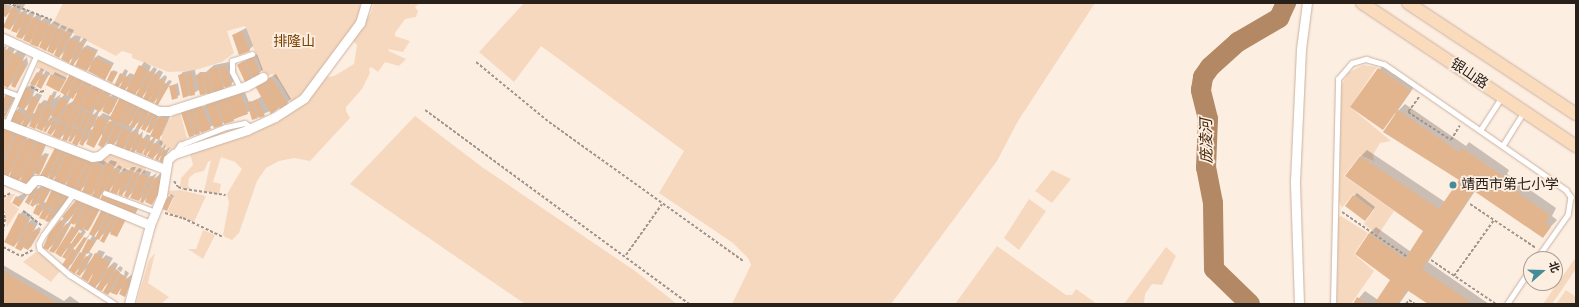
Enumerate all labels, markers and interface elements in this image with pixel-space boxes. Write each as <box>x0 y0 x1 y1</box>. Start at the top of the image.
park label: 排隆山 <box>273 34 315 50</box>
street label: 银山路 <box>1447 55 1491 93</box>
water label: 庞凌河 <box>1198 118 1216 164</box>
place label: 靖西市第七小学 <box>1461 177 1559 193</box>
marker: 靖西市第七小学 <box>1448 180 1458 190</box>
north arrow <box>1523 251 1563 291</box>
text: 北 <box>1546 260 1562 274</box>

